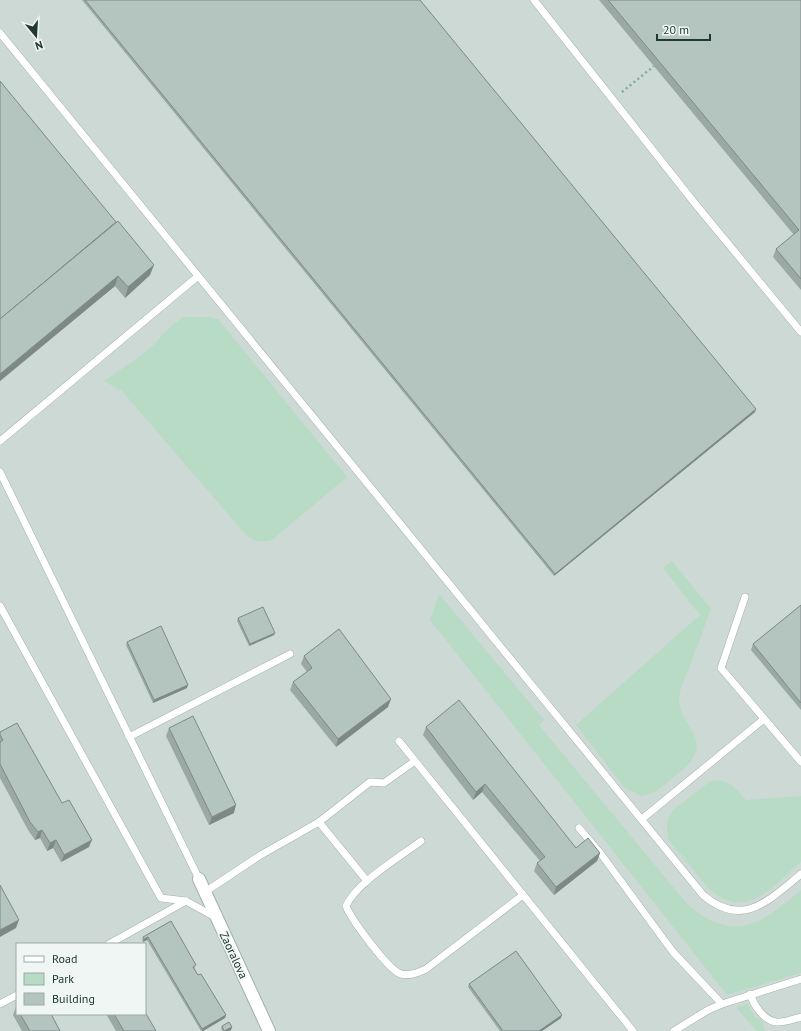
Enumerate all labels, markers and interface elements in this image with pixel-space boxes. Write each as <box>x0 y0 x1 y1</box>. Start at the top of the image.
north arrow <box>16 16 56 56</box>
scale bar <box>657 16 710 42</box>
text: 20 m <box>663 22 689 37</box>
text: N <box>33 38 45 53</box>
street label: Zaoralova <box>217 929 251 981</box>
legend <box>16 943 146 1015</box>
text: Road <box>52 951 77 966</box>
text: Park <box>52 971 74 986</box>
text: Building <box>52 991 95 1006</box>

